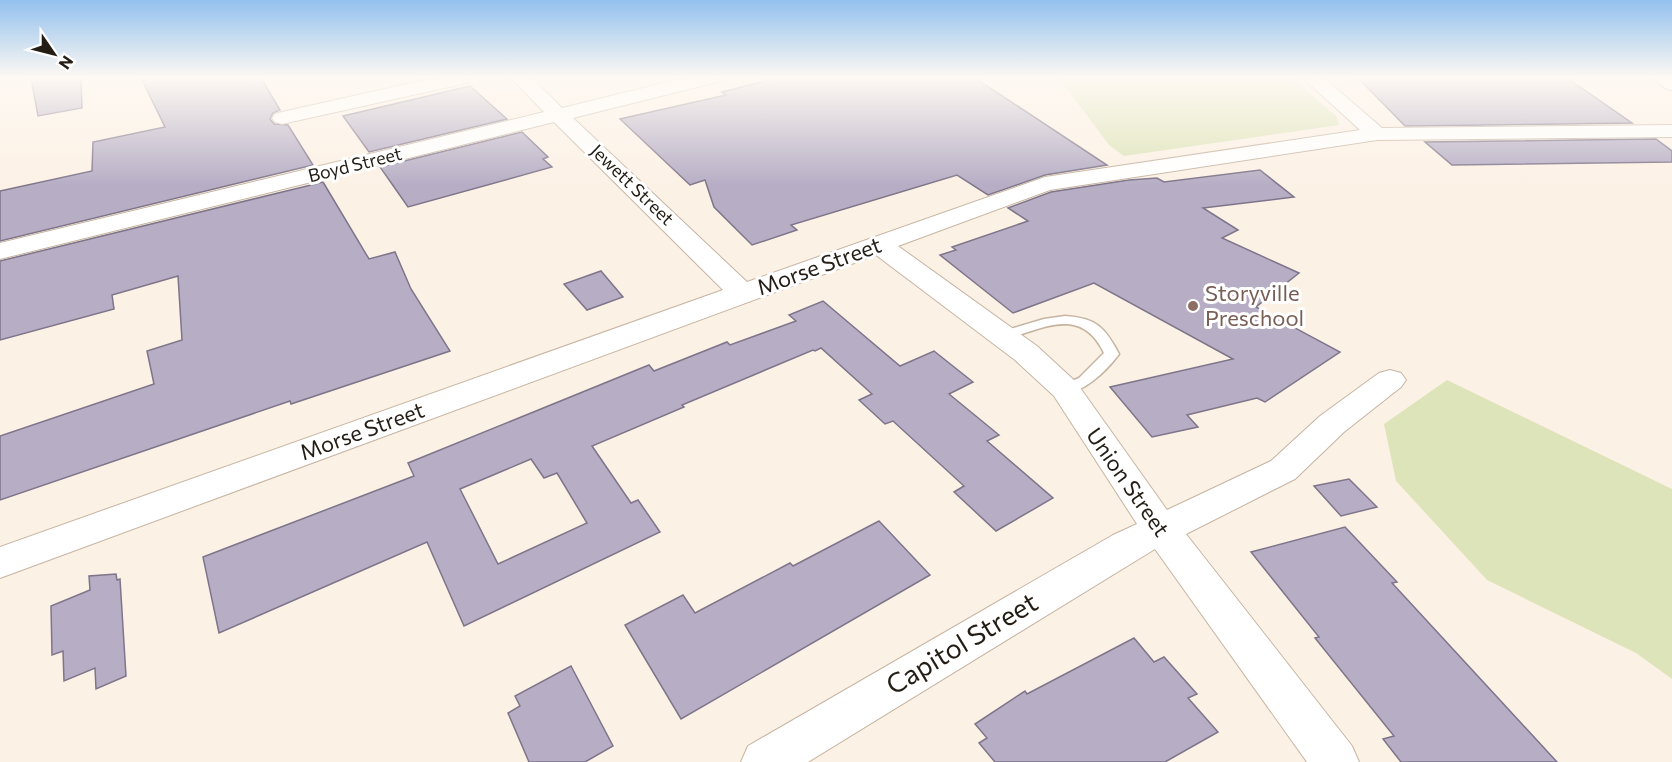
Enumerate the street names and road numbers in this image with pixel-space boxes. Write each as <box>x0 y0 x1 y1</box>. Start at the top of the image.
street label: Jewett Street <box>587 139 679 229</box>
street label: Boyd Street <box>306 142 404 186</box>
street label: Morse Street <box>753 231 885 301</box>
street label: Morse Street <box>296 396 428 466</box>
street label: Union Street <box>1081 422 1176 541</box>
street label: Capitol Street <box>879 585 1043 701</box>

